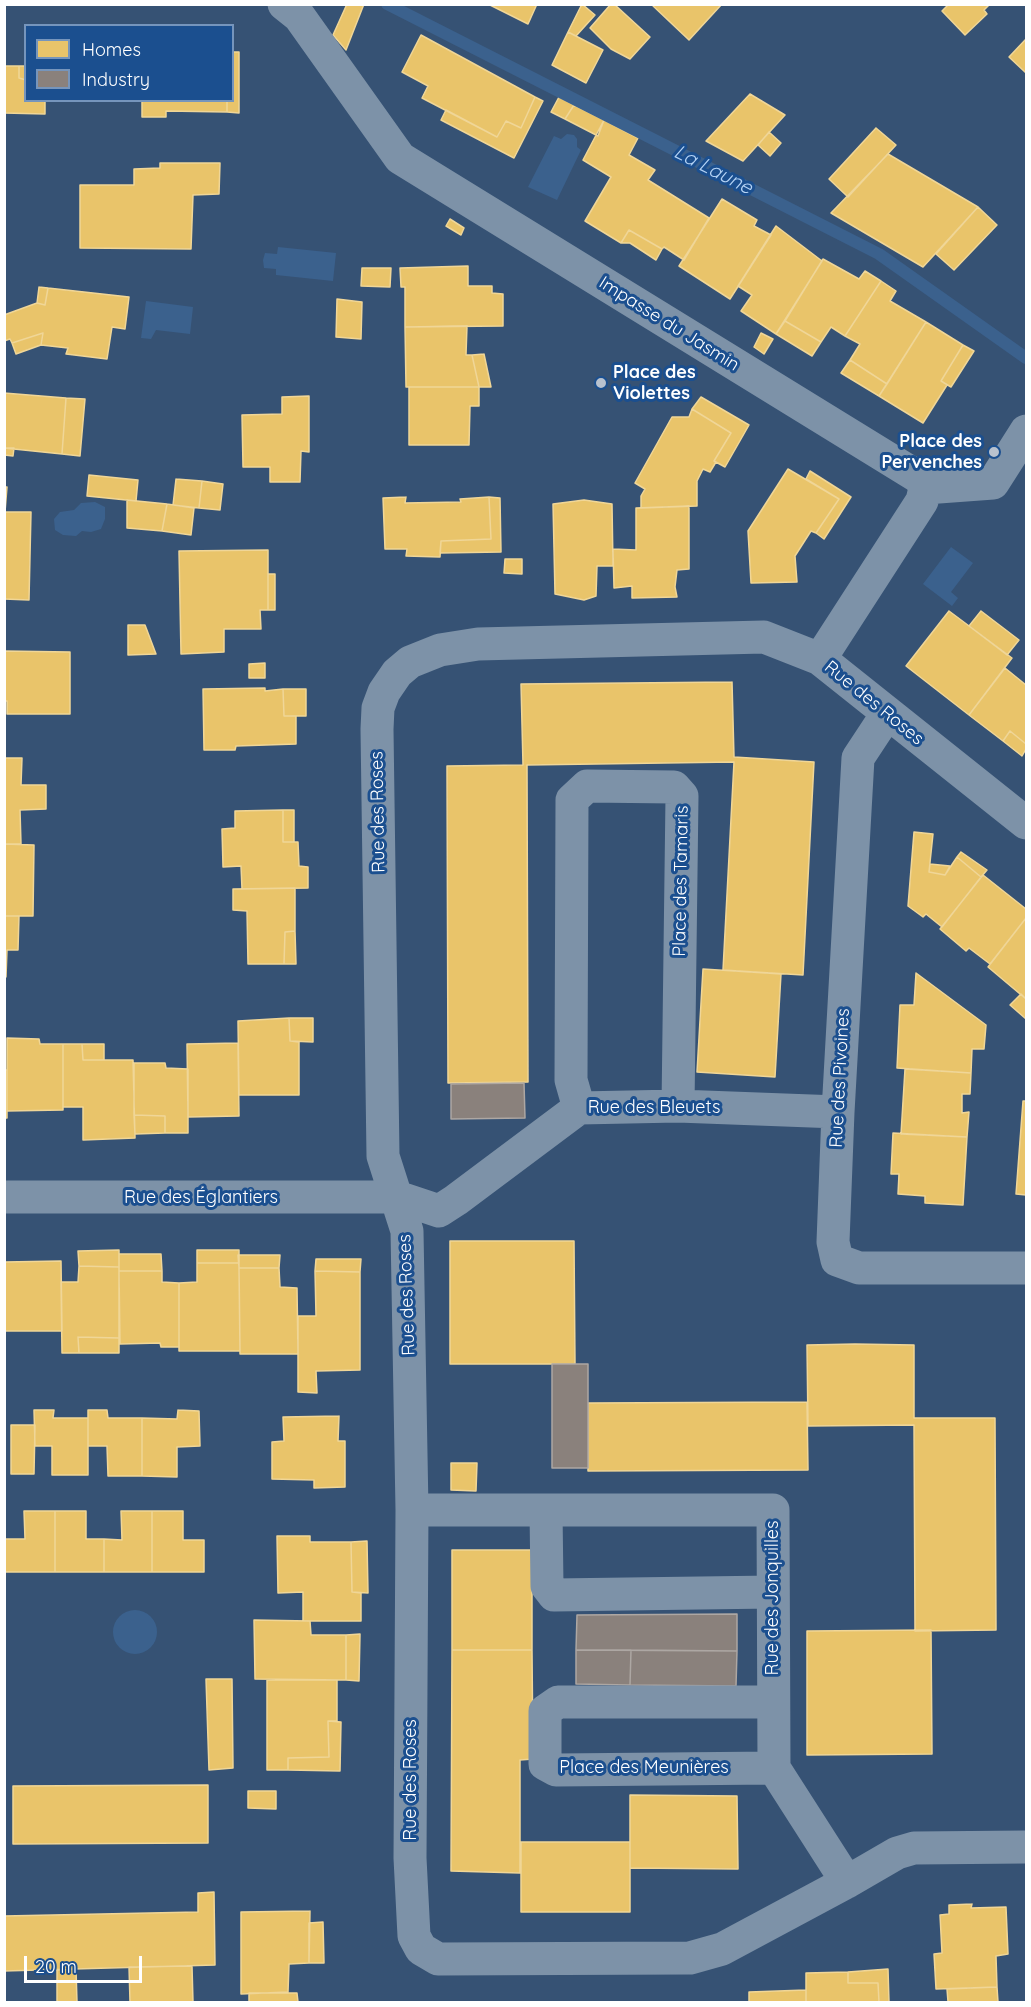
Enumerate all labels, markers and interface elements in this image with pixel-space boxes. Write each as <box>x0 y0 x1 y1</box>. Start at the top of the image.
legend <box>24 24 234 102</box>
text: Homes <box>82 38 141 61</box>
text: Industry <box>82 68 150 91</box>
water label: La Laune <box>670 140 756 200</box>
street label: Impasse du Jasmin <box>595 272 743 376</box>
place label: Place des Violettes <box>613 362 696 404</box>
marker: Place des Violettes <box>594 376 608 390</box>
place label: Place des Pervenches <box>881 431 982 474</box>
marker: Place des Pervenches <box>987 445 1001 459</box>
street label: Rue des Roses <box>820 656 928 750</box>
street label: Rue des Roses <box>366 751 390 873</box>
street label: Place des Tamaris <box>669 805 693 957</box>
street label: Rue des Pivoines <box>826 1008 854 1148</box>
street label: Rue des Bleuets <box>588 1097 720 1119</box>
street label: Rue des Églantiers <box>124 1187 278 1209</box>
street label: Rue des Roses <box>394 1234 420 1356</box>
street label: Rue des Jonquilles <box>762 1521 784 1675</box>
street label: Rue des Roses <box>400 1719 422 1841</box>
street label: Place des Meunières <box>559 1757 729 1779</box>
scale bar <box>27 1944 146 1982</box>
text: 20 m <box>35 1955 77 1978</box>

